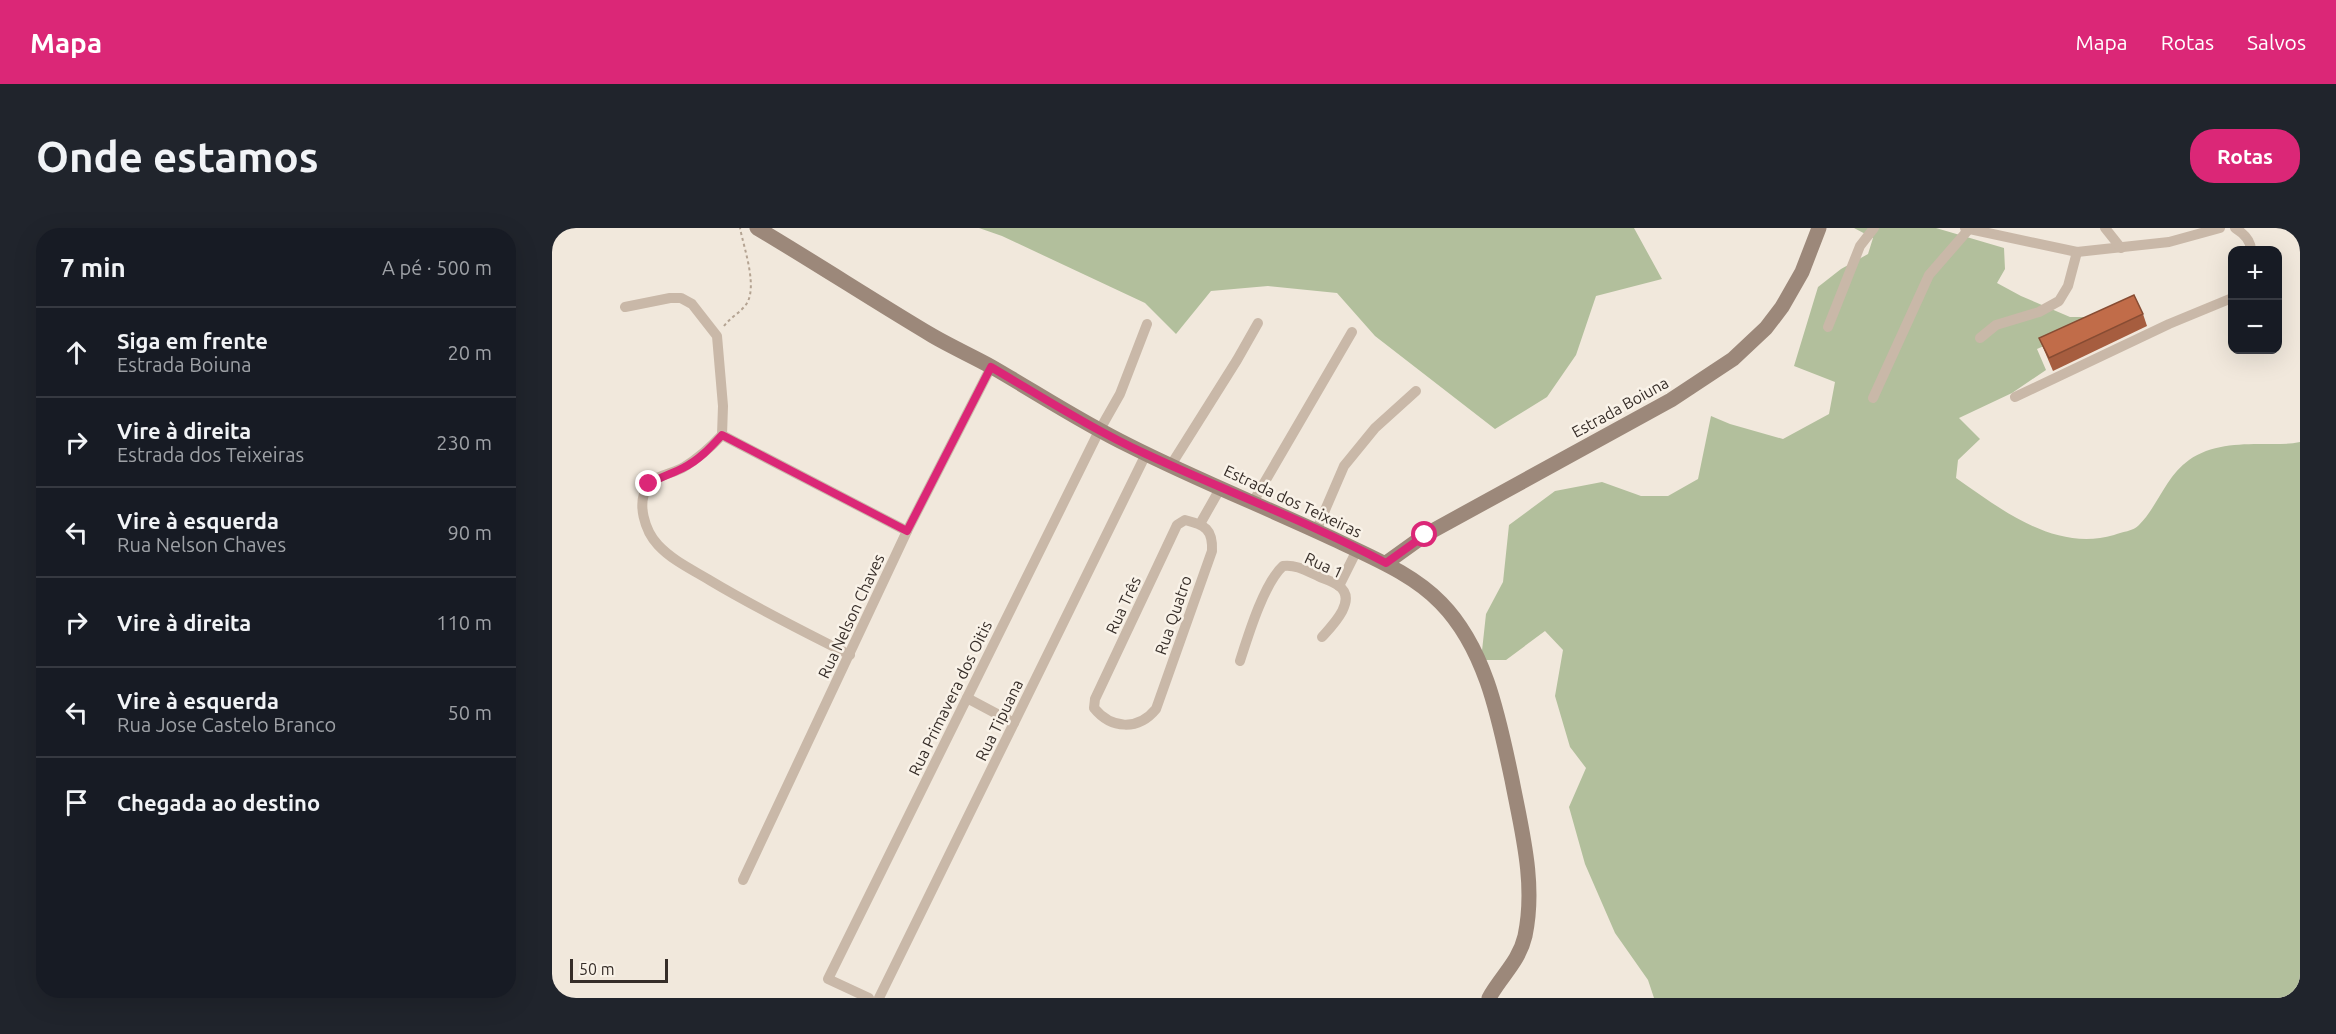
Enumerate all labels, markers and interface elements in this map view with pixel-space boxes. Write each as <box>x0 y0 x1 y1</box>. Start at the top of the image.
text: Mapa <box>30 27 102 58</box>
text: Mapa <box>2076 30 2128 54</box>
text: Rotas <box>2161 30 2214 54</box>
text: Salvos <box>2247 30 2306 54</box>
button: Rotas <box>2190 129 2300 183</box>
text: Onde estamos <box>36 133 319 180</box>
map controls <box>2228 246 2282 354</box>
button: + <box>2228 246 2282 300</box>
text: 7 min <box>60 253 126 282</box>
text: A pé · 500 m <box>382 256 492 279</box>
button: − <box>2228 300 2282 354</box>
text: Siga em frente <box>117 328 268 353</box>
icon: ahead <box>60 336 93 369</box>
text: 20 m <box>448 341 492 364</box>
text: Estrada Boiuna <box>117 353 252 376</box>
street label: Estrada Boiuna <box>1569 373 1671 441</box>
text: Vire à direita <box>117 418 251 443</box>
icon: right <box>60 426 93 459</box>
text: 230 m <box>436 431 492 454</box>
text: Estrada dos Teixeiras <box>117 443 304 466</box>
street label: Estrada dos Teixeiras <box>1221 461 1365 541</box>
route end <box>635 470 661 496</box>
text: Vire à esquerda <box>117 508 279 533</box>
icon: left <box>60 516 93 549</box>
text: 90 m <box>448 521 492 544</box>
route start <box>1411 521 1437 547</box>
text: Rua Nelson Chaves <box>117 533 286 556</box>
street label: Rua 1 <box>1302 548 1346 582</box>
street label: Rua Nelson Chaves <box>814 551 888 681</box>
street label: Rua Três <box>1102 573 1144 637</box>
street label: Rua Quatro <box>1151 573 1195 657</box>
icon: right <box>60 606 93 639</box>
text: Vire à direita <box>117 610 251 635</box>
text: 110 m <box>436 611 492 634</box>
street label: Rua Primavera dos Oitis <box>905 618 995 778</box>
street label: Rua Tipuana <box>972 676 1026 764</box>
text: Vire à esquerda <box>117 688 279 713</box>
icon: left <box>60 696 93 729</box>
text: 50 m <box>448 701 492 724</box>
text: Rua Jose Castelo Branco <box>117 713 336 736</box>
icon: arrive <box>60 786 93 819</box>
text: Chegada ao destino <box>117 790 320 815</box>
scale bar <box>570 956 668 984</box>
text: 50 m <box>579 960 615 978</box>

